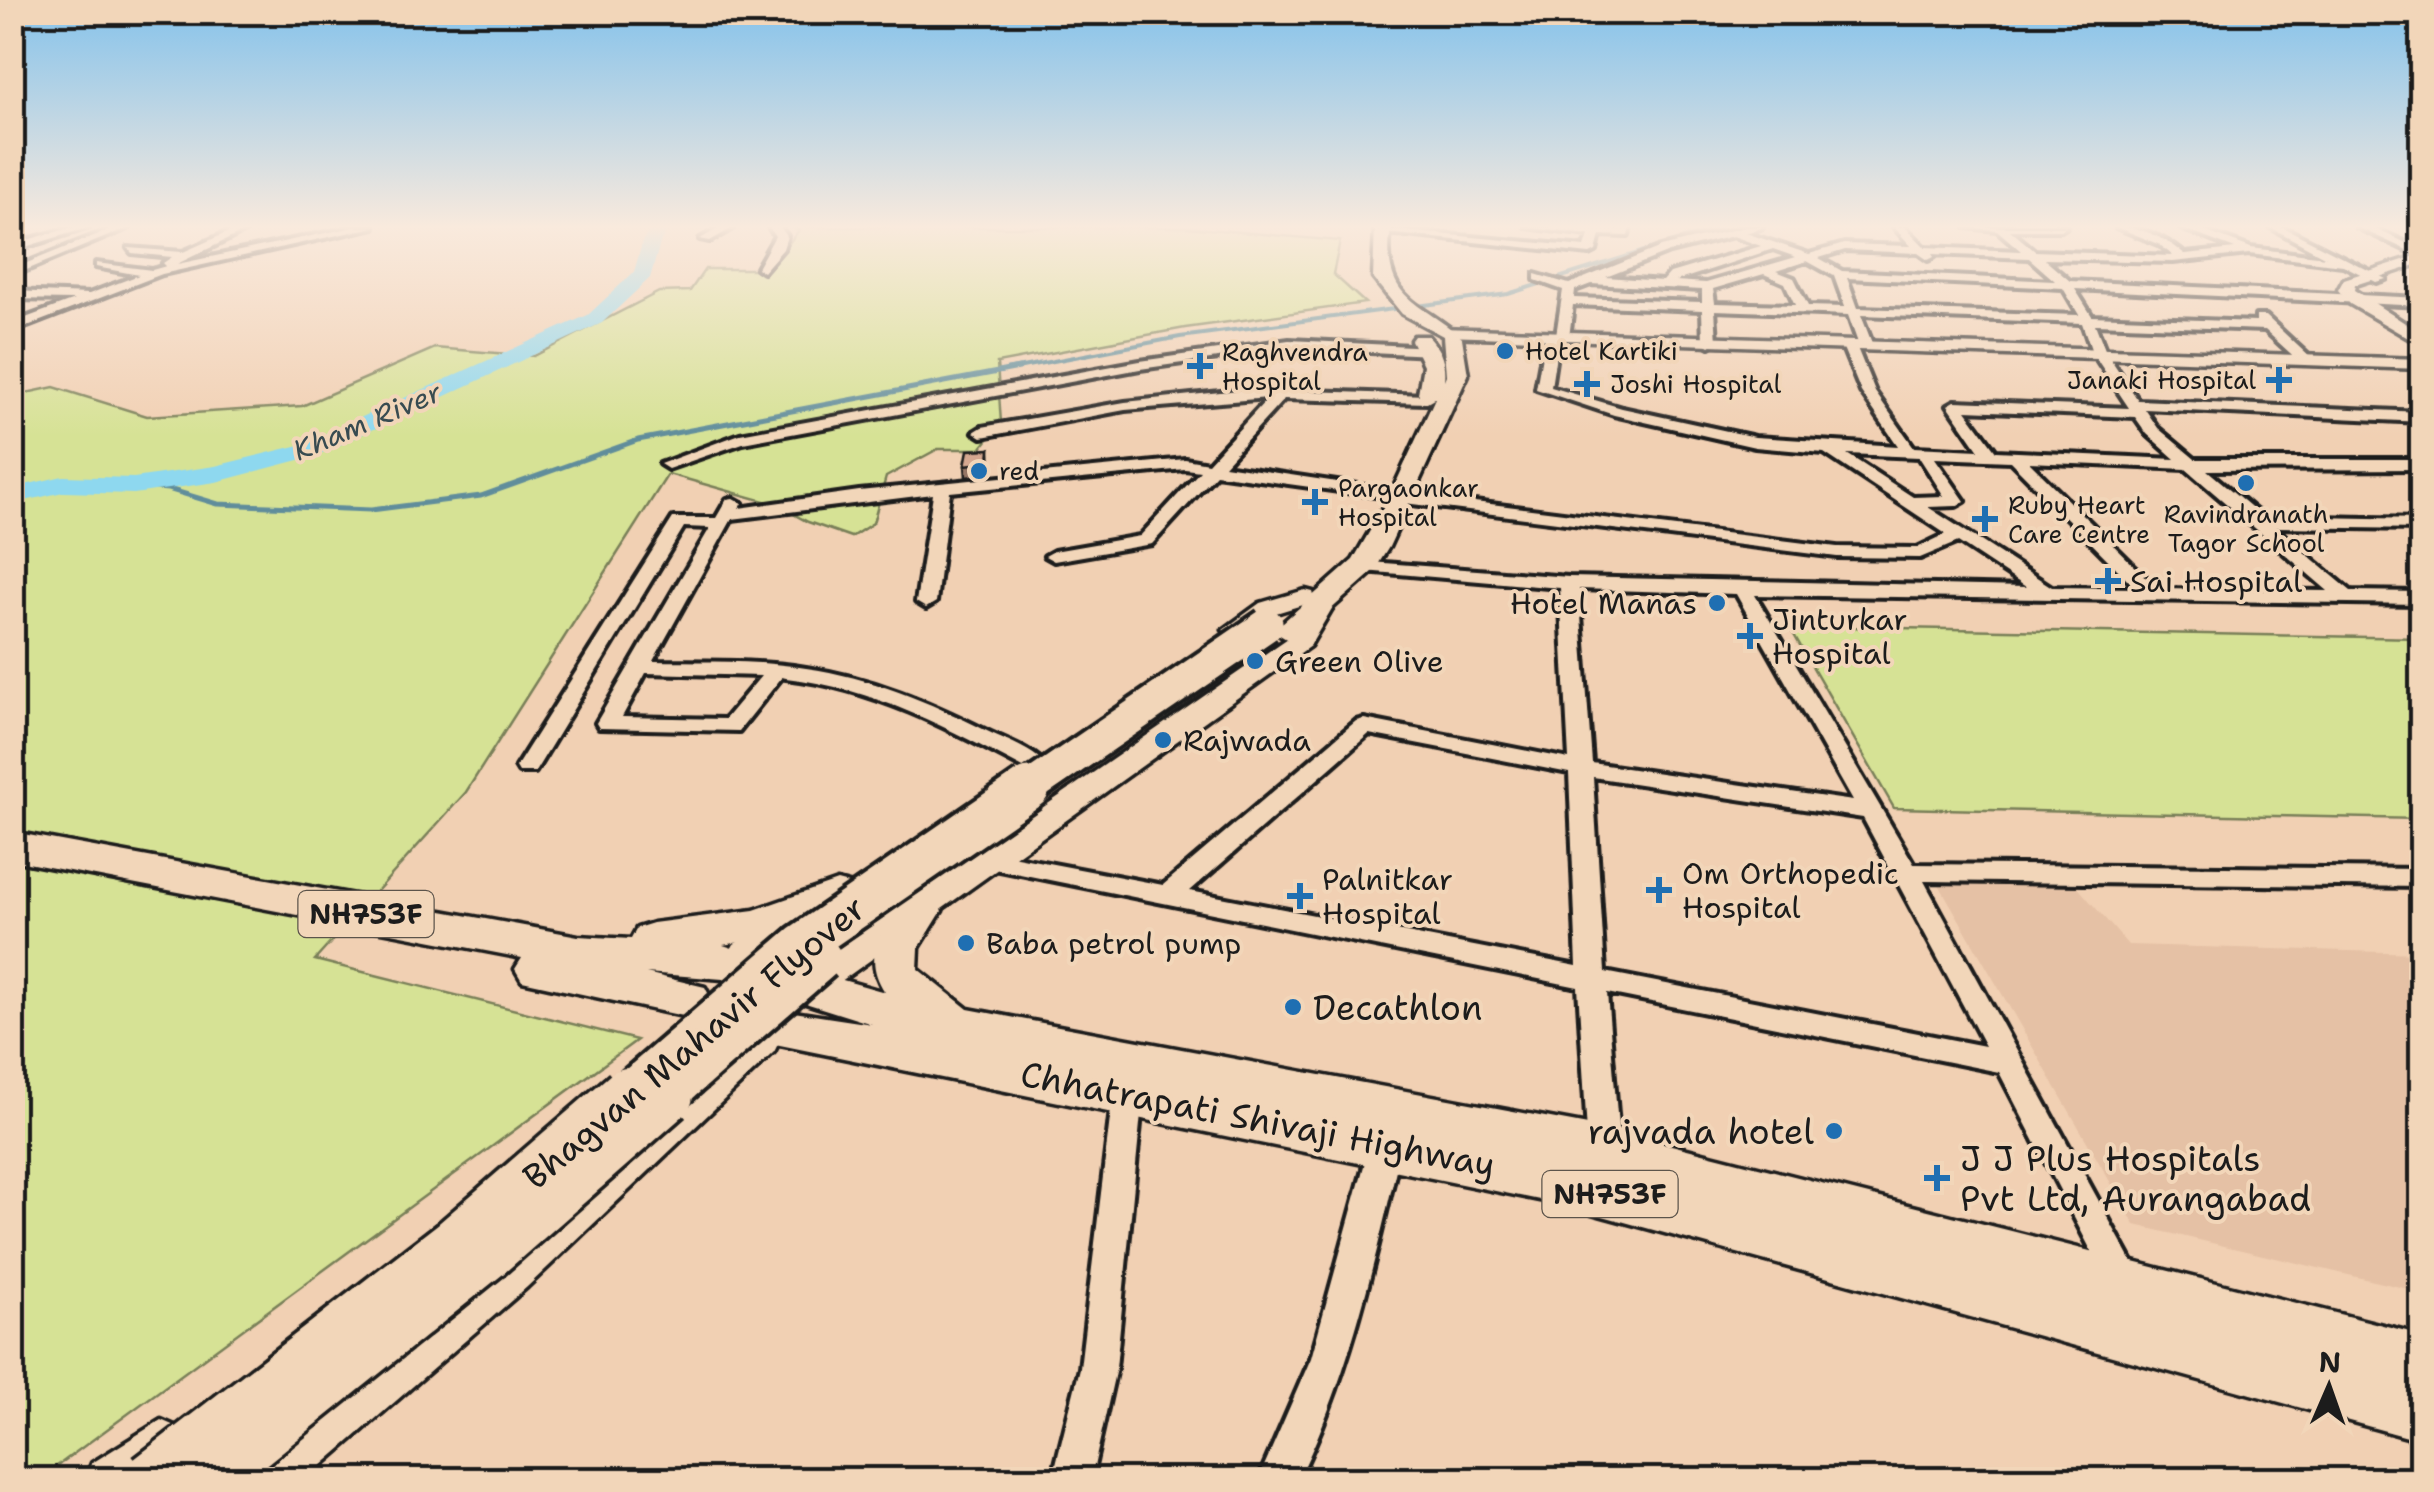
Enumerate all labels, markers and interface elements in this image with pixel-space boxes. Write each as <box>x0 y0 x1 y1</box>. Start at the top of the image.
place label: Hotel Kartiki <box>1525 334 1678 368</box>
place label: Raghvendra Hospital <box>1222 335 1368 398</box>
marker: Hotel Kartiki <box>1494 340 1516 362</box>
marker: Raghvendra Hospital <box>1187 353 1213 379</box>
place label: Janaki Hospital <box>2067 363 2256 397</box>
place label: Joshi Hospital <box>1610 367 1782 401</box>
marker: Janaki Hospital <box>2266 367 2292 393</box>
marker: Joshi Hospital <box>1574 371 1600 397</box>
water label: Kham River <box>287 372 448 469</box>
place label: red <box>999 454 1039 488</box>
marker: red <box>968 460 990 482</box>
place label: Pargaonkar Hospital <box>1338 471 1479 534</box>
marker: Ravindranath Tagor School <box>2235 472 2257 494</box>
place label: Ruby Heart Care Centre <box>2008 488 2150 551</box>
marker: Pargaonkar Hospital <box>1302 489 1328 515</box>
place label: Ravindranath Tagor School <box>2164 497 2328 560</box>
marker: Ruby Heart Care Centre <box>1972 506 1998 532</box>
place label: Sai Hospital <box>2130 561 2302 602</box>
marker: Sai Hospital <box>2095 568 2121 594</box>
place label: Hotel Manas <box>1510 583 1697 624</box>
marker: Hotel Manas <box>1706 592 1728 614</box>
place label: Jinturkar Hospital <box>1772 599 1907 674</box>
marker: Jinturkar Hospital <box>1737 623 1763 649</box>
place label: Green Olive <box>1275 641 1444 682</box>
marker: Green Olive <box>1244 650 1266 672</box>
place label: Rajwada <box>1183 720 1311 761</box>
marker: Rajwada <box>1152 729 1174 751</box>
place label: Om Orthopedic Hospital <box>1682 853 1899 928</box>
place label: Palnitkar Hospital <box>1322 859 1453 934</box>
marker: Om Orthopedic Hospital <box>1646 877 1672 903</box>
marker: Palnitkar Hospital <box>1287 883 1313 909</box>
street label: Bhagvan Mahavir Flyover <box>513 885 875 1199</box>
road number: NH753F <box>298 891 434 937</box>
place label: Baba petrol pump <box>986 923 1241 964</box>
marker: Baba petrol pump <box>955 932 977 954</box>
place label: Decathlon <box>1313 984 1482 1031</box>
marker: Decathlon <box>1282 996 1304 1018</box>
street label: Chhatrapati Shivaji Highway <box>1017 1050 1499 1188</box>
place label: rajvada hotel <box>1587 1108 1814 1155</box>
marker: rajvada hotel <box>1823 1120 1845 1142</box>
place label: J J Plus Hospitals Pvt Ltd, Aurangabad <box>1960 1135 2311 1222</box>
marker: J J Plus Hospitals Pvt Ltd, Aurangabad <box>1924 1165 1950 1191</box>
road number: NH753F <box>1542 1171 1678 1217</box>
north arrow <box>2279 1337 2379 1437</box>
text: N <box>2318 1343 2342 1381</box>

